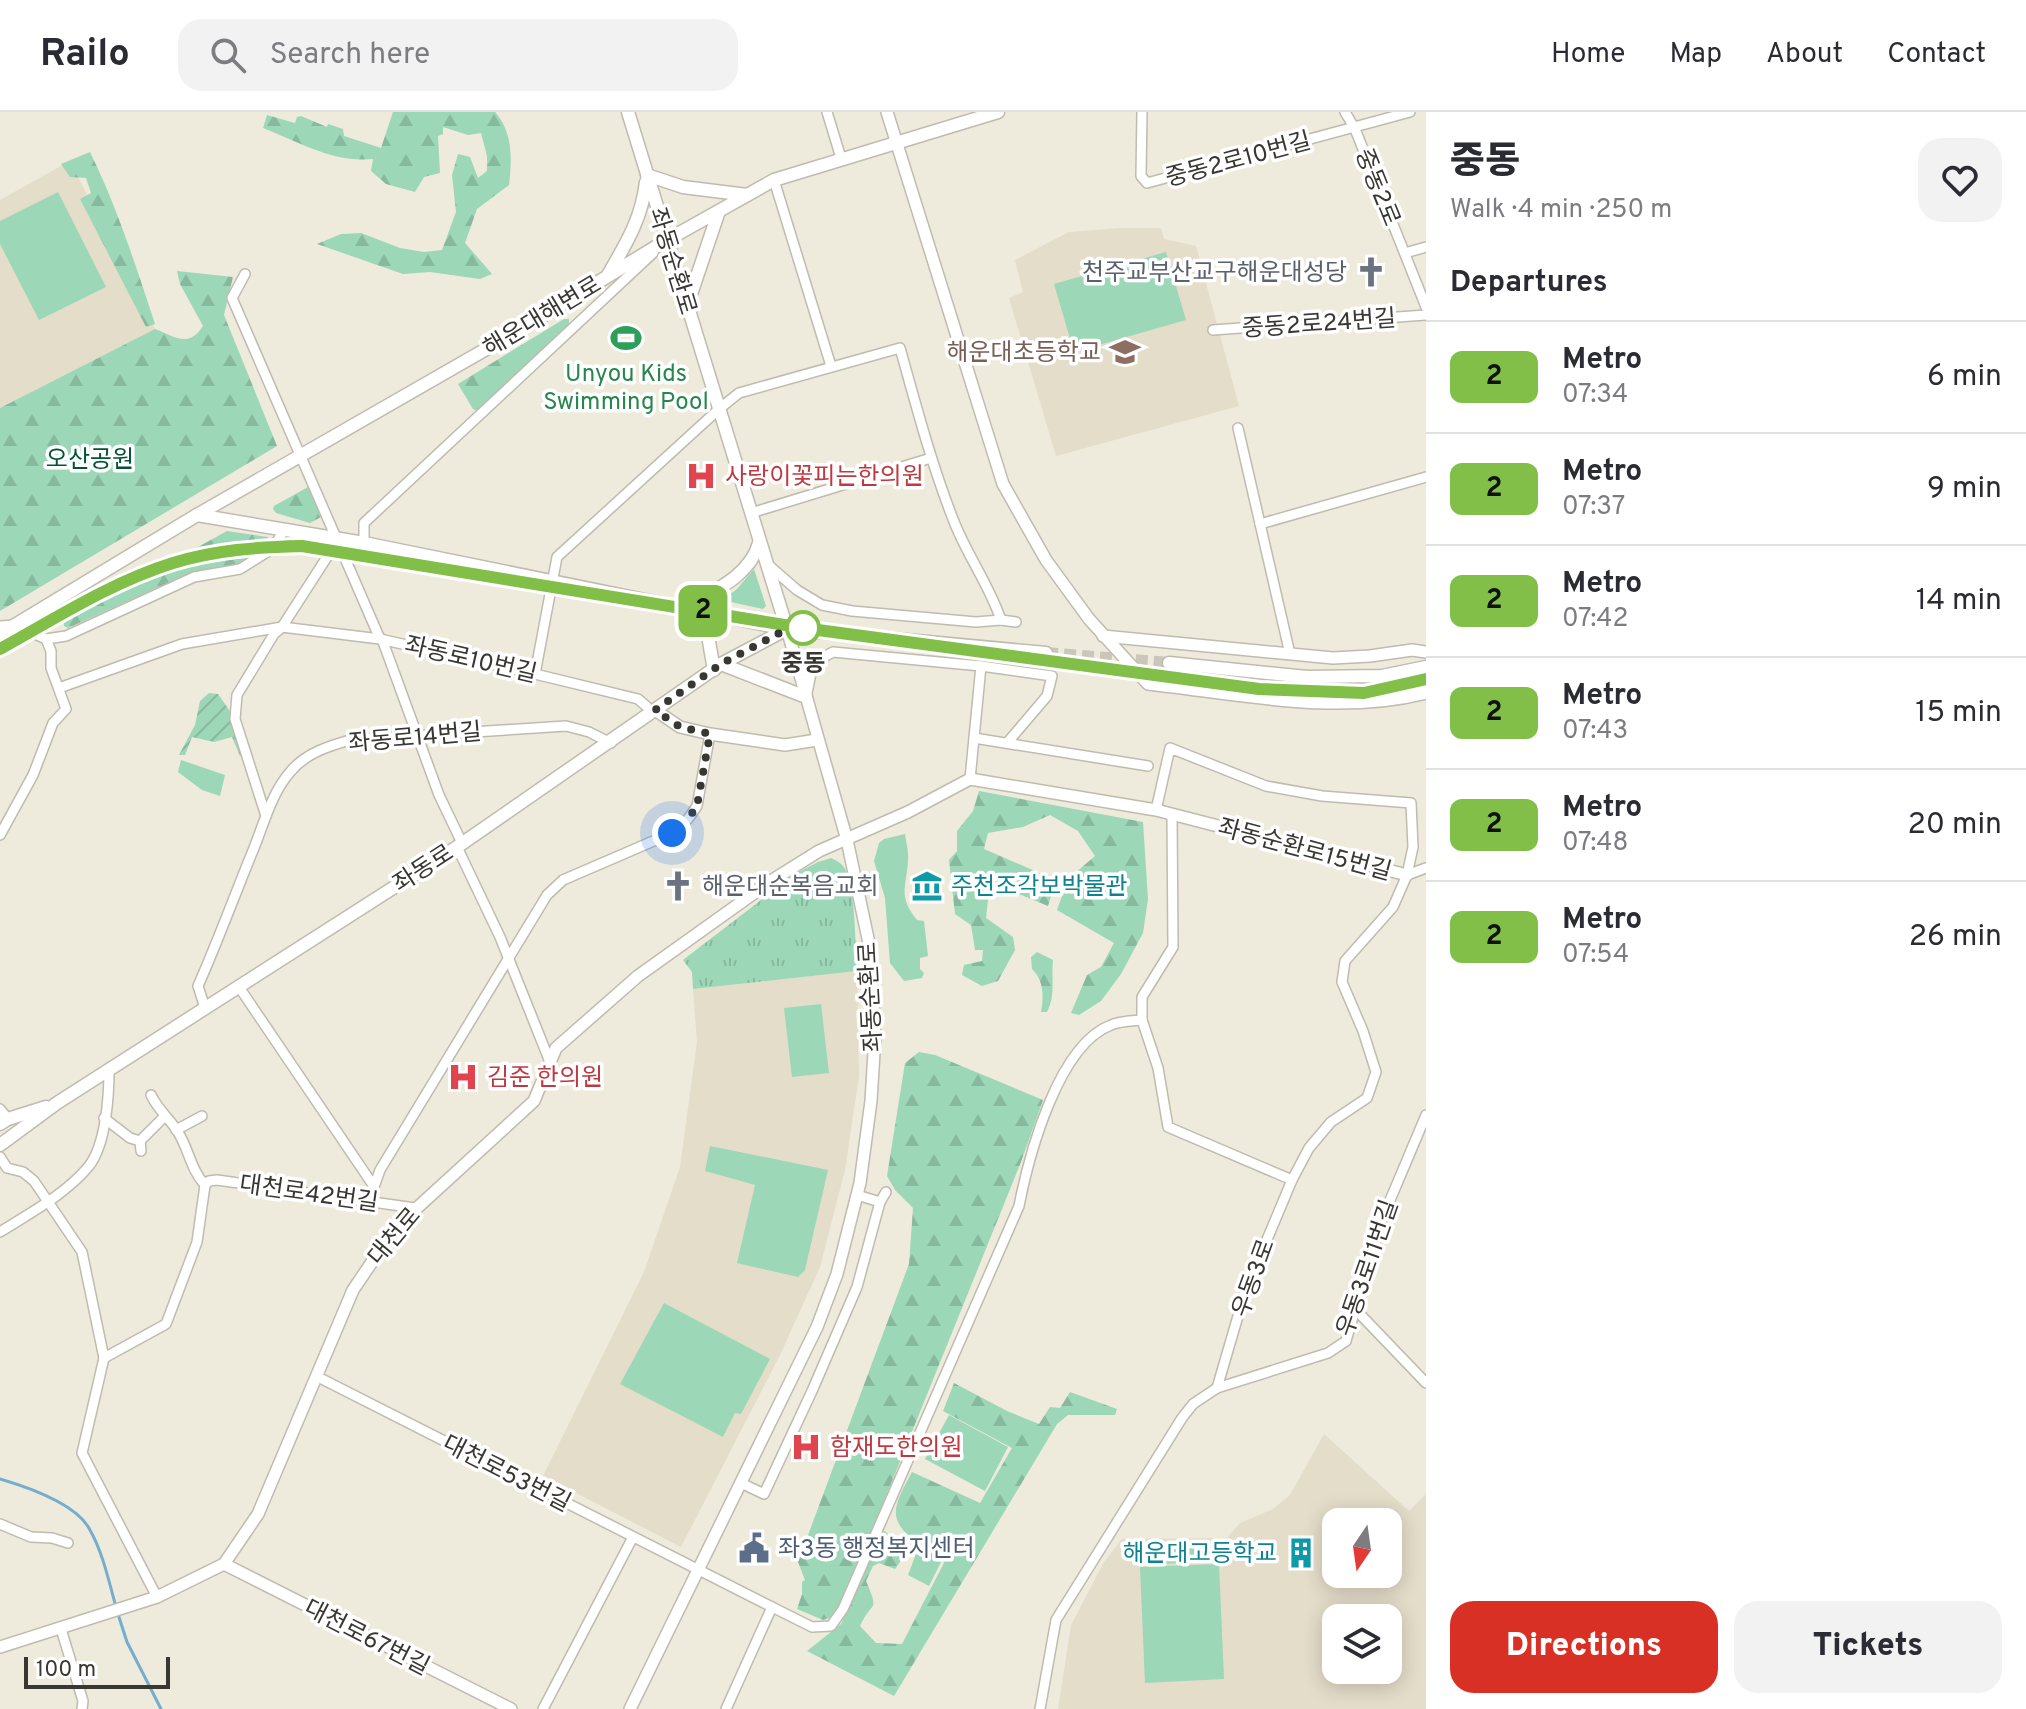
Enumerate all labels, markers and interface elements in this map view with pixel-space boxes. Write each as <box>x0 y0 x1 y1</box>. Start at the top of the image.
search box <box>178 19 738 91</box>
text: Railo <box>40 31 130 80</box>
icon: search <box>206 33 250 77</box>
text: Search here <box>270 37 430 74</box>
text: Home <box>1551 37 1625 73</box>
text: Map <box>1669 37 1722 73</box>
text: About <box>1766 37 1843 73</box>
text: Contact <box>1887 37 1986 73</box>
street label: 중동2로10번길 <box>1162 127 1315 195</box>
button: heart <box>1918 138 2002 222</box>
text: 중동 <box>1450 139 1520 188</box>
street label: 중동2로 <box>1347 145 1405 231</box>
text: Walk · 4 min · 250 m <box>1450 194 1672 227</box>
street label: 좌동순환로 <box>641 204 702 319</box>
church icon: 천주교부산교구해운대성당 <box>1354 255 1388 289</box>
place label: 천주교부산교구해운대성당 <box>1082 259 1347 289</box>
text: Departures <box>1450 265 1608 302</box>
street label: 해운대해변로 <box>479 271 608 365</box>
street label: 중동2로24번길 <box>1241 305 1397 345</box>
sports icon: Unyou Kids Swimming Pool <box>609 321 643 355</box>
school or university icon: 해운대초등학교 <box>1108 335 1142 369</box>
place label: 해운대초등학교 <box>946 339 1101 369</box>
text: Metro <box>1562 342 1642 379</box>
text: 2 <box>1485 359 1503 395</box>
text: 6 min <box>1927 359 2002 396</box>
place label: Unyou Kids Swimming Pool <box>543 360 709 418</box>
text: 07:34 <box>1562 379 1628 412</box>
park label: 오산공원 <box>46 446 134 476</box>
text: Metro <box>1562 454 1642 491</box>
hospital icon: 사랑이꽃피는한의원 <box>684 459 718 493</box>
place label: 사랑이꽃피는한의원 <box>725 463 924 493</box>
text: 2 <box>1485 471 1503 507</box>
text: 9 min <box>1927 471 2002 508</box>
text: 07:37 <box>1562 491 1625 524</box>
text: Metro <box>1562 566 1642 603</box>
text: 2 <box>1485 583 1503 619</box>
text: 14 min <box>1916 583 2002 620</box>
line badge: 2 <box>677 585 729 637</box>
text: 2 <box>694 593 712 629</box>
text: 07:42 <box>1562 603 1628 636</box>
marker: 중동 <box>786 611 820 645</box>
street label: 좌동로10번길 <box>402 631 540 691</box>
place label: 중동 <box>781 650 825 680</box>
text: Metro <box>1562 678 1642 715</box>
text: 2 <box>1485 695 1503 731</box>
text: 15 min <box>1915 695 2002 732</box>
text: 07:43 <box>1562 715 1628 748</box>
street label: 좌동로14번길 <box>347 718 483 760</box>
text: Metro <box>1562 790 1642 827</box>
text: 2 <box>1485 807 1503 843</box>
text: 20 min <box>1907 807 2002 844</box>
your location <box>652 813 692 853</box>
street label: 좌동순환로15번길 <box>1214 813 1395 889</box>
text: 07:48 <box>1562 827 1628 860</box>
street label: 좌동로 <box>388 839 460 900</box>
church icon: 해운대순복음교회 <box>661 869 695 903</box>
museum icon: 주천조각보박물관 <box>910 869 944 903</box>
place label: 해운대순복음교회 <box>702 873 879 903</box>
place label: 주천조각보박물관 <box>951 873 1128 903</box>
text: Metro <box>1562 902 1642 939</box>
text: 2 <box>1485 919 1503 955</box>
text: 26 min <box>1909 919 2002 956</box>
text: 07:54 <box>1562 939 1629 972</box>
street label: 좌동순환로 <box>854 941 890 1053</box>
hospital icon: 김준 한의원 <box>446 1060 480 1094</box>
place label: 김준 한의원 <box>487 1064 603 1094</box>
street label: 대천로42번길 <box>237 1170 380 1220</box>
street label: 우동3로11번길 <box>1331 1196 1406 1341</box>
street label: 대천로 <box>363 1202 428 1272</box>
street label: 우동3로 <box>1227 1236 1283 1322</box>
street label: 대천로53번길 <box>437 1430 575 1520</box>
hospital icon: 함재도한의원 <box>789 1430 823 1464</box>
place label: 함재도한의원 <box>830 1434 962 1464</box>
north arrow <box>1322 1508 1402 1588</box>
map controls <box>1322 1508 1402 1684</box>
public building icon: 좌3동 행정복지센터 <box>737 1531 771 1565</box>
place label: 좌3동 행정복지센터 <box>778 1535 975 1565</box>
building icon: 해운대고등학교 <box>1284 1536 1318 1570</box>
place label: 해운대고등학교 <box>1122 1540 1277 1570</box>
street label: 대천로67번길 <box>298 1594 434 1683</box>
button: Directions <box>1450 1601 1718 1693</box>
button: Tickets <box>1734 1601 2002 1693</box>
button: layers <box>1322 1604 1402 1684</box>
scale bar <box>24 1653 170 1689</box>
text: 100 m <box>36 1657 96 1684</box>

